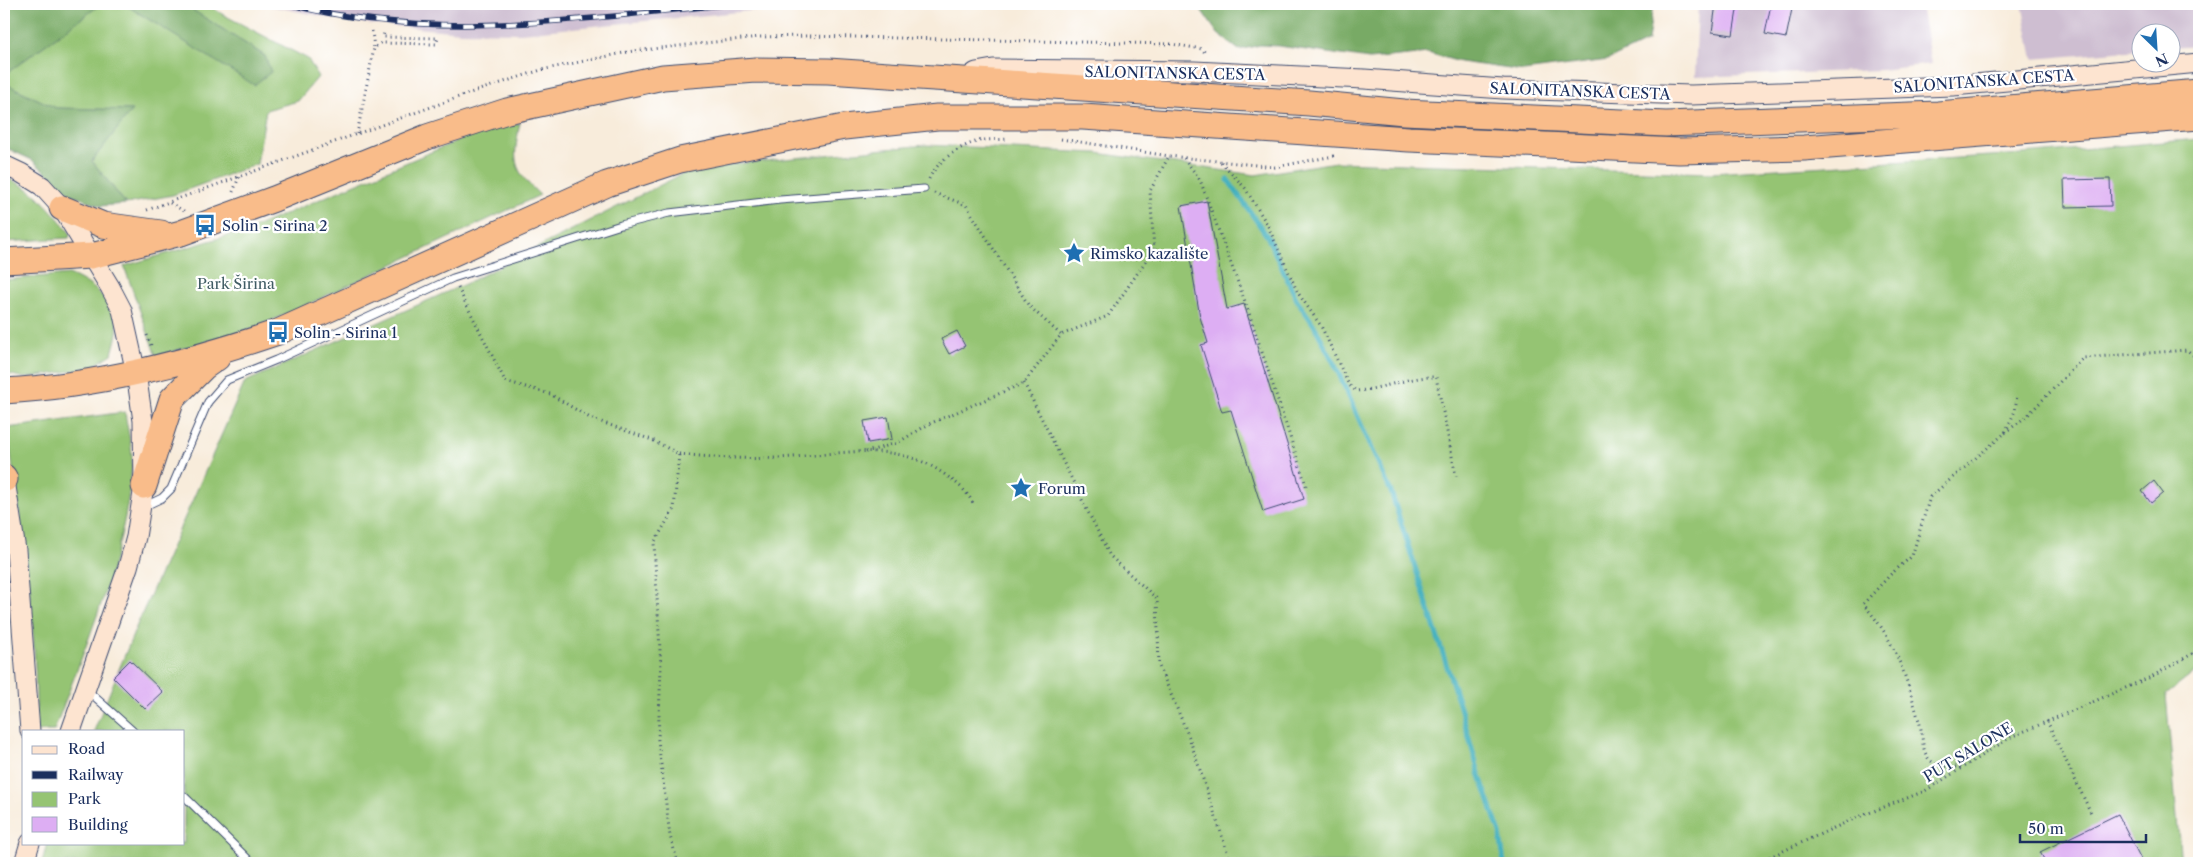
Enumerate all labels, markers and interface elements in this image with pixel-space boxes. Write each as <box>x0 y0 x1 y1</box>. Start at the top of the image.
north arrow <box>2130 22 2180 72</box>
text: N <box>2152 49 2171 71</box>
street label: SALONITANSKA CESTA <box>1084 62 1267 84</box>
street label: SALONITANSKA CESTA <box>1893 65 2076 97</box>
street label: SALONITANSKA CESTA <box>1489 78 1672 104</box>
bus stop icon: Solin - Sirina 2 <box>192 212 218 238</box>
place label: Solin - Sirina 2 <box>222 216 328 235</box>
place icon: Rimsko kazalište <box>1061 240 1087 266</box>
place label: Rimsko kazalište <box>1090 244 1208 263</box>
park label: Park Širina <box>197 274 275 293</box>
bus stop icon: Solin - Sirina 1 <box>265 319 291 345</box>
place label: Solin - Sirina 1 <box>294 323 398 342</box>
place icon: Forum <box>1008 475 1034 501</box>
place label: Forum <box>1038 479 1086 498</box>
street label: PUT SALONE <box>1920 718 2016 786</box>
legend <box>22 730 185 844</box>
text: Road <box>68 739 105 758</box>
text: Railway <box>68 765 124 784</box>
text: Park <box>68 789 102 808</box>
scale bar <box>2020 812 2147 844</box>
text: Building <box>68 815 128 834</box>
text: 50 m <box>2028 819 2064 838</box>

